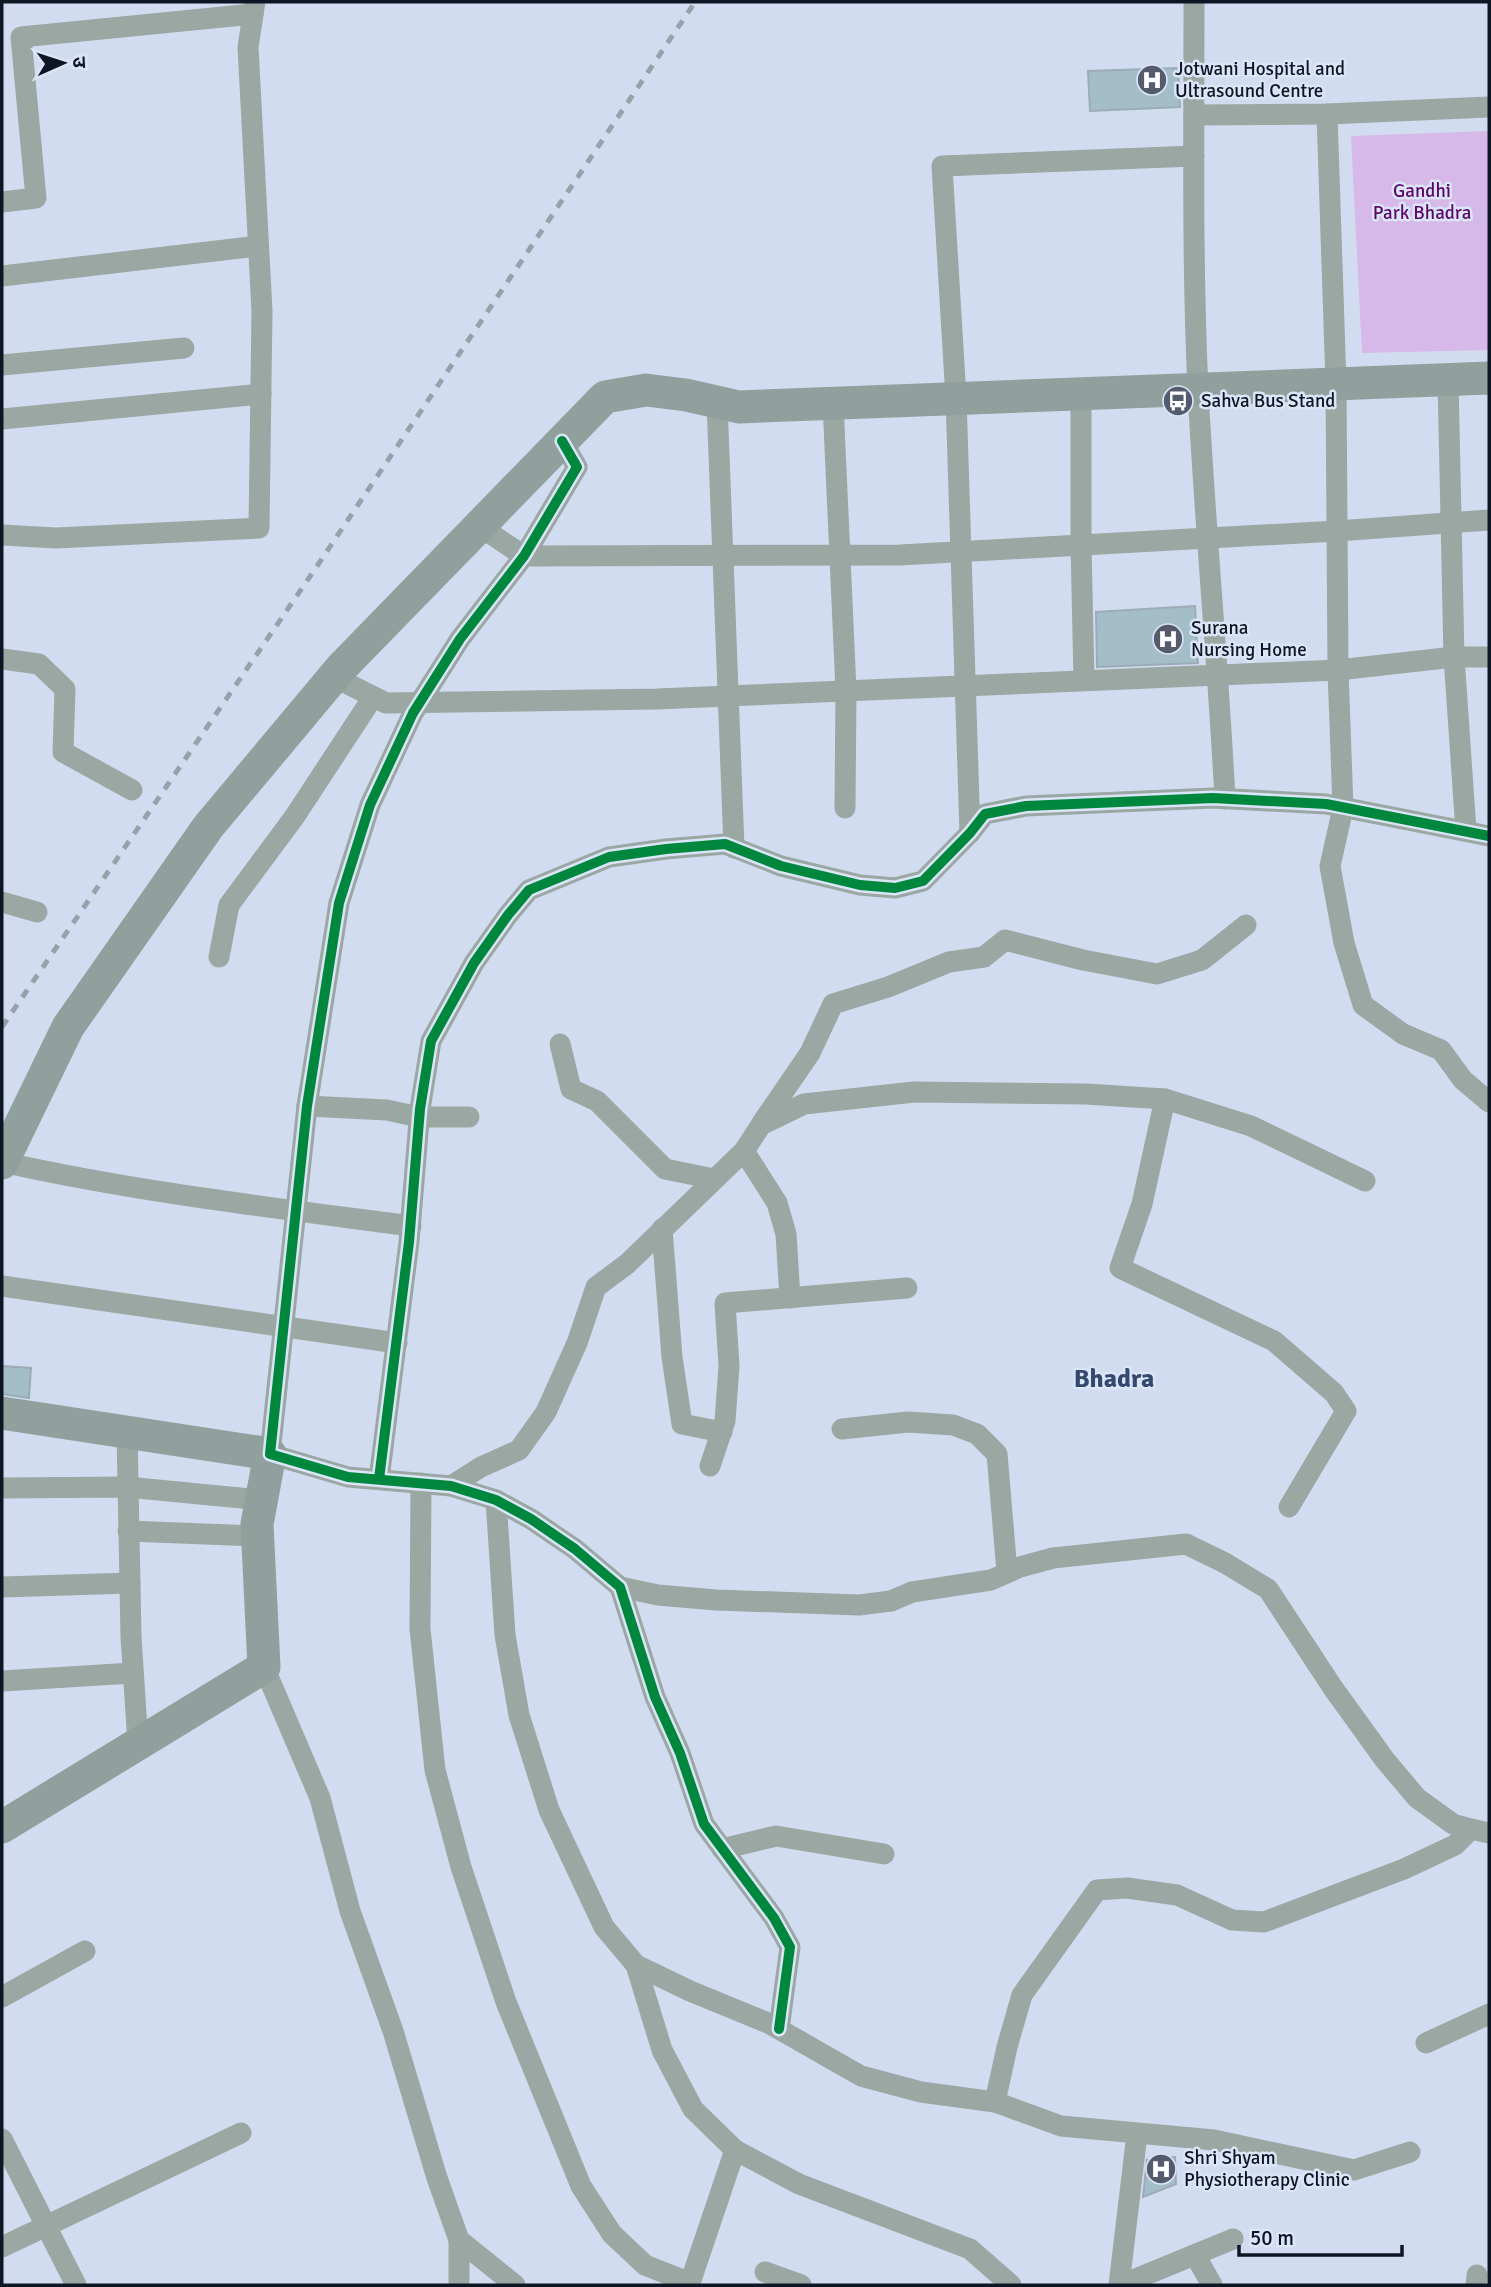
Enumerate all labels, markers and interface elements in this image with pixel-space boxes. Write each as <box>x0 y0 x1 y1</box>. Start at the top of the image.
north arrow <box>28 28 98 98</box>
text: उ <box>67 56 91 69</box>
place label: Jotwani Hospital and Ultrasound Centre <box>1175 57 1345 103</box>
hospital icon: Jotwani Hospital and Ultrasound Centre <box>1135 63 1169 97</box>
park label: Gandhi Park Bhadra <box>1373 179 1471 225</box>
bus stop icon: Sahva Bus Stand <box>1161 384 1195 418</box>
place label: Sahva Bus Stand <box>1201 389 1335 413</box>
place label: Surana Nursing Home <box>1191 616 1307 662</box>
hospital icon: Surana Nursing Home <box>1151 622 1185 656</box>
district label: Bhadra <box>1074 1363 1154 1395</box>
place label: Shri Shyam Physiotherapy Clinic <box>1184 2146 1350 2192</box>
hospital icon: Shri Shyam Physiotherapy Clinic <box>1144 2152 1178 2186</box>
scale bar <box>1239 2214 1402 2258</box>
text: 50 m <box>1250 2225 1294 2251</box>

